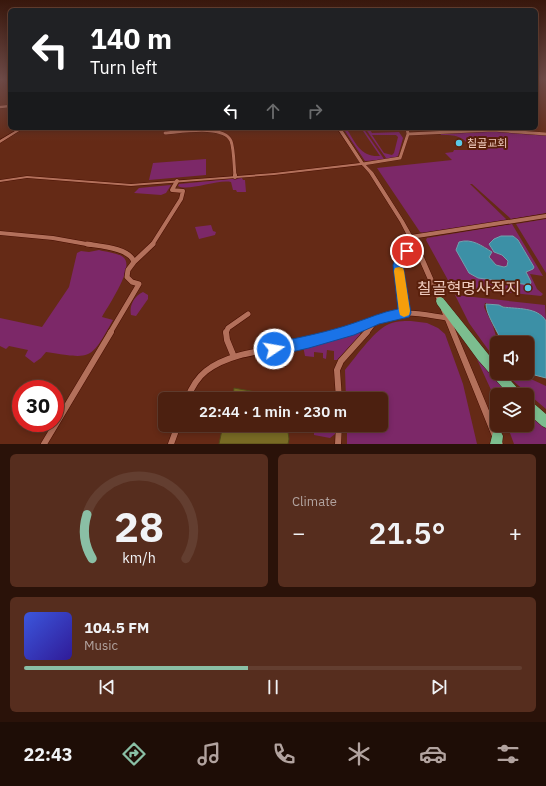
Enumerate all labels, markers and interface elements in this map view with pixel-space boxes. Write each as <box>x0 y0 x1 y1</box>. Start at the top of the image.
text: 140 m <box>90 20 172 57</box>
icon: left <box>24 24 76 76</box>
text: Turn left <box>90 56 158 79</box>
icon: left <box>220 100 242 122</box>
icon: ahead <box>262 100 284 122</box>
icon: right <box>304 100 326 122</box>
place label: 칠골교회 <box>467 136 507 150</box>
marker: 칠골교회 <box>454 138 464 148</box>
pin <box>390 234 424 268</box>
icon: arrive <box>396 240 418 262</box>
place label: 칠골혁명사적지 <box>417 278 520 298</box>
marker: 칠골혁명사적지 <box>523 283 533 293</box>
position arrow <box>253 328 295 370</box>
map controls <box>490 336 534 432</box>
button: sound <box>490 336 534 380</box>
speed limit sign: 30 <box>12 380 64 432</box>
button: layers <box>490 388 534 432</box>
text: 22:44 · 1 min · 230 m <box>199 402 347 421</box>
text: Climate <box>292 493 337 510</box>
text: 28 <box>114 498 164 552</box>
text: 21.5° <box>368 513 446 552</box>
text: − <box>292 518 305 547</box>
text: + <box>509 518 522 547</box>
text: km/h <box>122 547 156 566</box>
text: 104.5 FM <box>84 618 149 637</box>
text: Music <box>84 637 118 654</box>
icon: previous <box>96 676 118 698</box>
icon: pause <box>262 676 284 698</box>
icon: next <box>428 676 450 698</box>
icon: directions <box>120 740 148 768</box>
icon: music <box>195 740 223 768</box>
icon: phone <box>270 740 298 768</box>
icon: climate <box>345 740 373 768</box>
icon: car <box>419 740 447 768</box>
icon: filters <box>494 740 522 768</box>
text: 22:43 <box>23 743 73 766</box>

